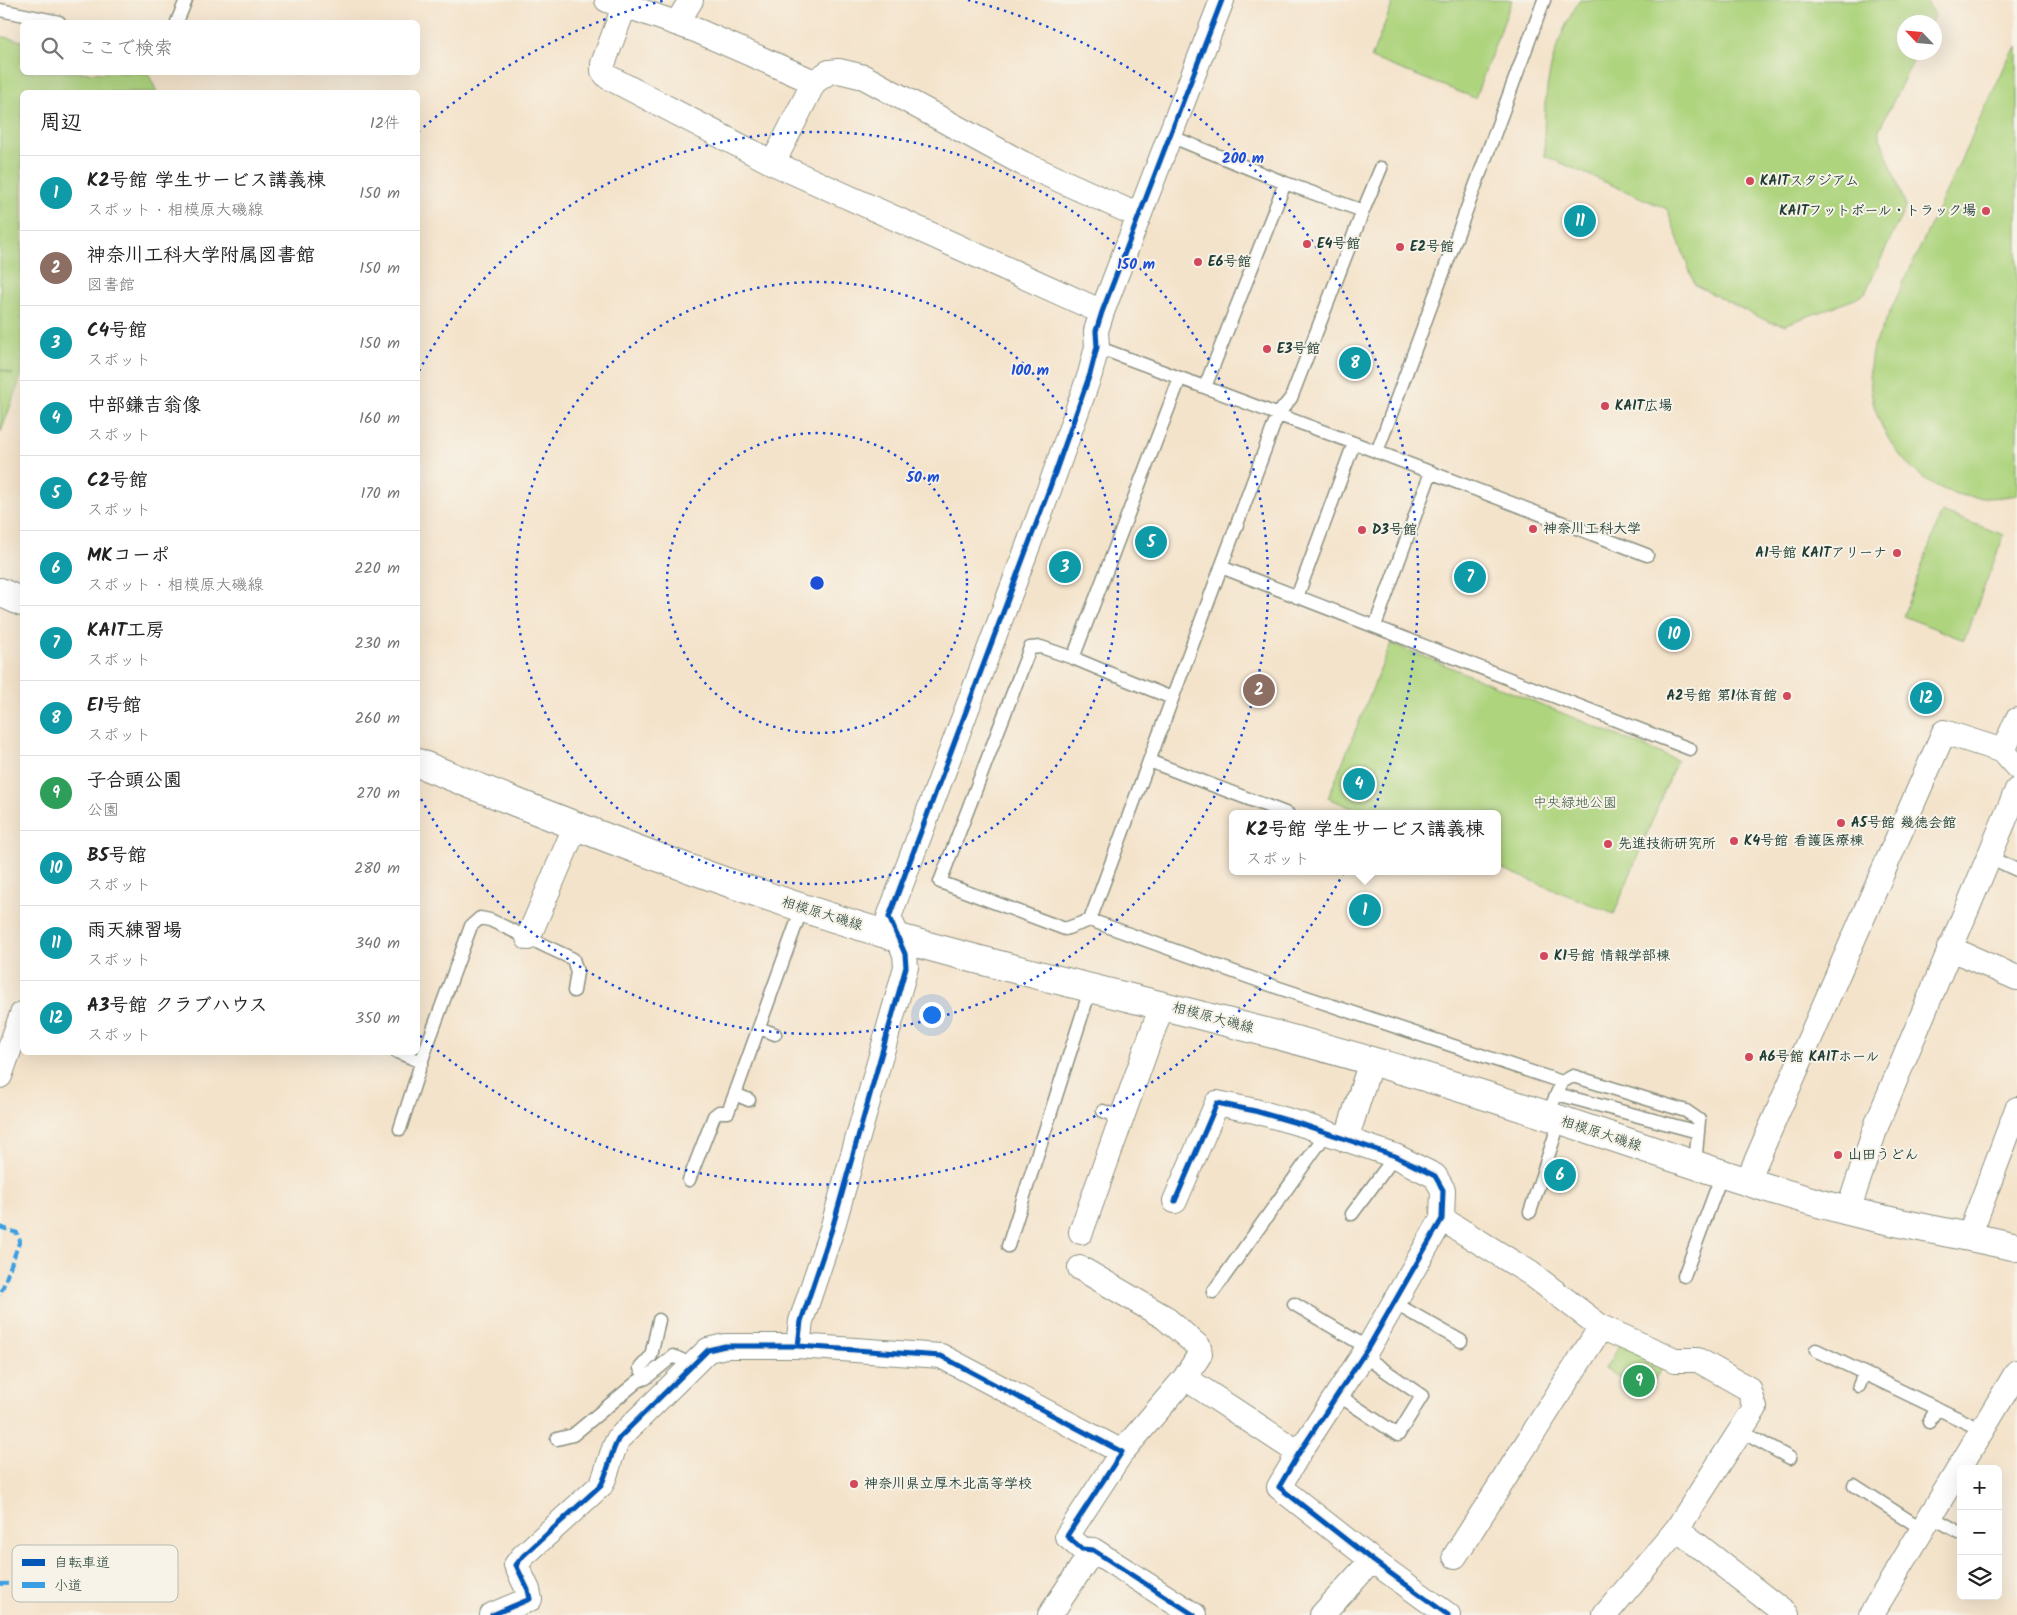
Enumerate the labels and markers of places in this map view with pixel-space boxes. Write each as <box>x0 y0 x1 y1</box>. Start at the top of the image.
place label: KAITスタジアム <box>1760 170 1859 192</box>
marker: KAITスタジアム <box>1744 175 1756 187</box>
place label: KAITフットボール・トラック場 <box>1779 200 1976 222</box>
pin: 11 <box>1564 202 1596 240</box>
marker: KAITフットボール・トラック場 <box>1980 205 1992 217</box>
place label: E4号館 <box>1317 233 1360 255</box>
place label: E2号館 <box>1410 236 1454 258</box>
marker: E4号館 <box>1301 238 1313 250</box>
marker: E2号館 <box>1394 241 1406 253</box>
place label: E6号館 <box>1208 251 1251 273</box>
marker: E6号館 <box>1192 256 1204 268</box>
place label: E3号館 <box>1277 338 1320 360</box>
marker: E3号館 <box>1261 343 1273 355</box>
pin: 8 <box>1339 344 1371 382</box>
place label: KAIT広場 <box>1615 395 1672 417</box>
marker: KAIT広場 <box>1599 400 1611 412</box>
place label: 神奈川工科大学 <box>1543 518 1641 540</box>
place label: D3号館 <box>1372 519 1417 541</box>
pin: 5 <box>1135 523 1167 561</box>
marker: 神奈川工科大学 <box>1527 523 1539 535</box>
marker: D3号館 <box>1356 524 1368 536</box>
place label: A1号館 KAITアリーナ <box>1755 542 1887 564</box>
marker: A1号館 KAITアリーナ <box>1891 547 1903 559</box>
pin: 3 <box>1049 548 1081 586</box>
pin: 7 <box>1454 558 1486 596</box>
centre of rings <box>808 574 826 592</box>
pin: 10 <box>1658 615 1690 653</box>
pin: 2 <box>1243 671 1275 709</box>
pin: 12 <box>1910 679 1942 717</box>
place label: A2号館 第1体育館 <box>1666 685 1777 707</box>
marker: A2号館 第1体育館 <box>1781 690 1793 702</box>
pin: 4 <box>1343 765 1375 803</box>
place label: A5号館 幾徳会館 <box>1851 812 1956 834</box>
marker: A5号館 幾徳会館 <box>1835 817 1847 829</box>
place label: K4号館 看護医療棟 <box>1744 830 1864 852</box>
place label: 先進技術研究所 <box>1618 833 1716 855</box>
marker: K4号館 看護医療棟 <box>1728 835 1740 847</box>
marker: 先進技術研究所 <box>1602 838 1614 850</box>
pin: 1 <box>1349 891 1381 929</box>
place label: K1号館 情報学部棟 <box>1554 945 1671 967</box>
marker: K1号館 情報学部棟 <box>1538 950 1550 962</box>
place label: A6号館 KAITホール <box>1759 1046 1879 1068</box>
marker: A6号館 KAITホール <box>1743 1051 1755 1063</box>
place label: 山田うどん <box>1848 1144 1919 1166</box>
marker: 山田うどん <box>1832 1149 1844 1161</box>
pin: 6 <box>1544 1156 1576 1194</box>
pin: 9 <box>1623 1362 1655 1400</box>
place label: 神奈川県立厚木北高等学校 <box>864 1473 1032 1495</box>
marker: 神奈川県立厚木北高等学校 <box>848 1478 860 1490</box>

